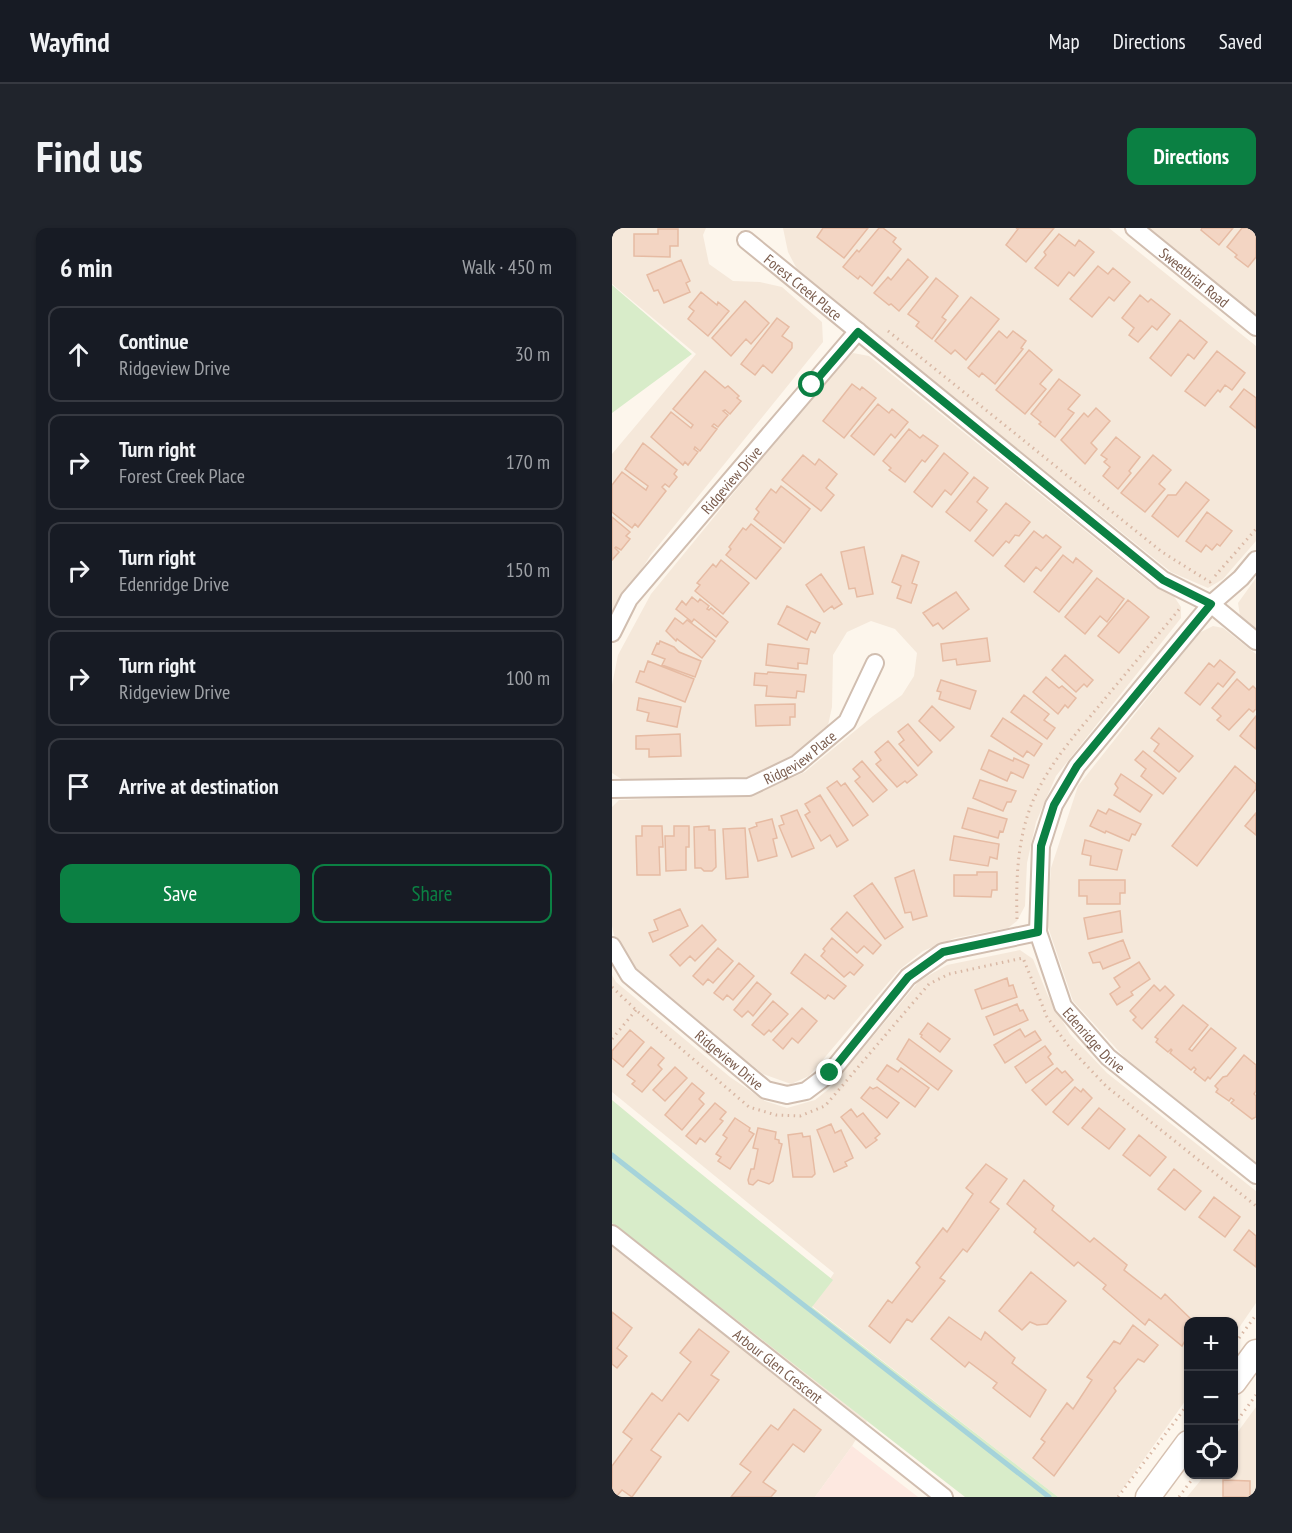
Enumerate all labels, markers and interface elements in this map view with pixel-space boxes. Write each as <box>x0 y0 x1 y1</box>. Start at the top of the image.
text: Wayfind <box>30 23 110 60</box>
text: Map <box>1049 28 1080 55</box>
text: Directions <box>1113 28 1186 55</box>
text: Saved <box>1219 28 1262 55</box>
button: Directions <box>1127 128 1256 185</box>
text: Find us <box>36 129 143 184</box>
street label: Sweetbriar Road <box>1156 243 1233 311</box>
street label: Forest Creek Place <box>761 249 846 324</box>
text: 6 min <box>60 251 113 284</box>
text: Walk · 450 m <box>462 254 552 280</box>
text: Continue <box>119 327 189 355</box>
icon: ahead <box>62 338 95 371</box>
text: 30 m <box>515 341 550 367</box>
text: Ridgeview Drive <box>119 355 230 381</box>
route start <box>798 371 824 397</box>
text: Turn right <box>119 435 196 463</box>
street label: Ridgeview Drive <box>697 442 765 518</box>
icon: right <box>62 446 95 479</box>
text: 170 m <box>506 449 550 475</box>
text: Forest Creek Place <box>119 463 245 489</box>
text: Turn right <box>119 543 196 571</box>
icon: right <box>62 554 95 587</box>
text: 150 m <box>506 557 550 583</box>
text: Edenridge Drive <box>119 571 229 597</box>
text: Turn right <box>119 651 196 679</box>
icon: right <box>62 662 95 695</box>
text: 100 m <box>506 665 550 691</box>
text: Ridgeview Drive <box>119 679 230 705</box>
street label: Ridgeview Place <box>760 726 840 788</box>
icon: arrive <box>62 770 95 803</box>
text: Arrive at destination <box>119 772 279 800</box>
button: Save <box>60 864 300 923</box>
button: Share <box>312 864 552 923</box>
street label: Edenridge Drive <box>1059 1003 1129 1077</box>
street label: Ridgeview Drive <box>691 1025 768 1094</box>
route end <box>816 1059 842 1085</box>
map controls <box>1184 1317 1238 1479</box>
button: + <box>1184 1317 1238 1371</box>
street label: Arbour Glen Crescent <box>730 1324 827 1407</box>
button: − <box>1184 1371 1238 1425</box>
button: locate <box>1184 1425 1238 1479</box>

